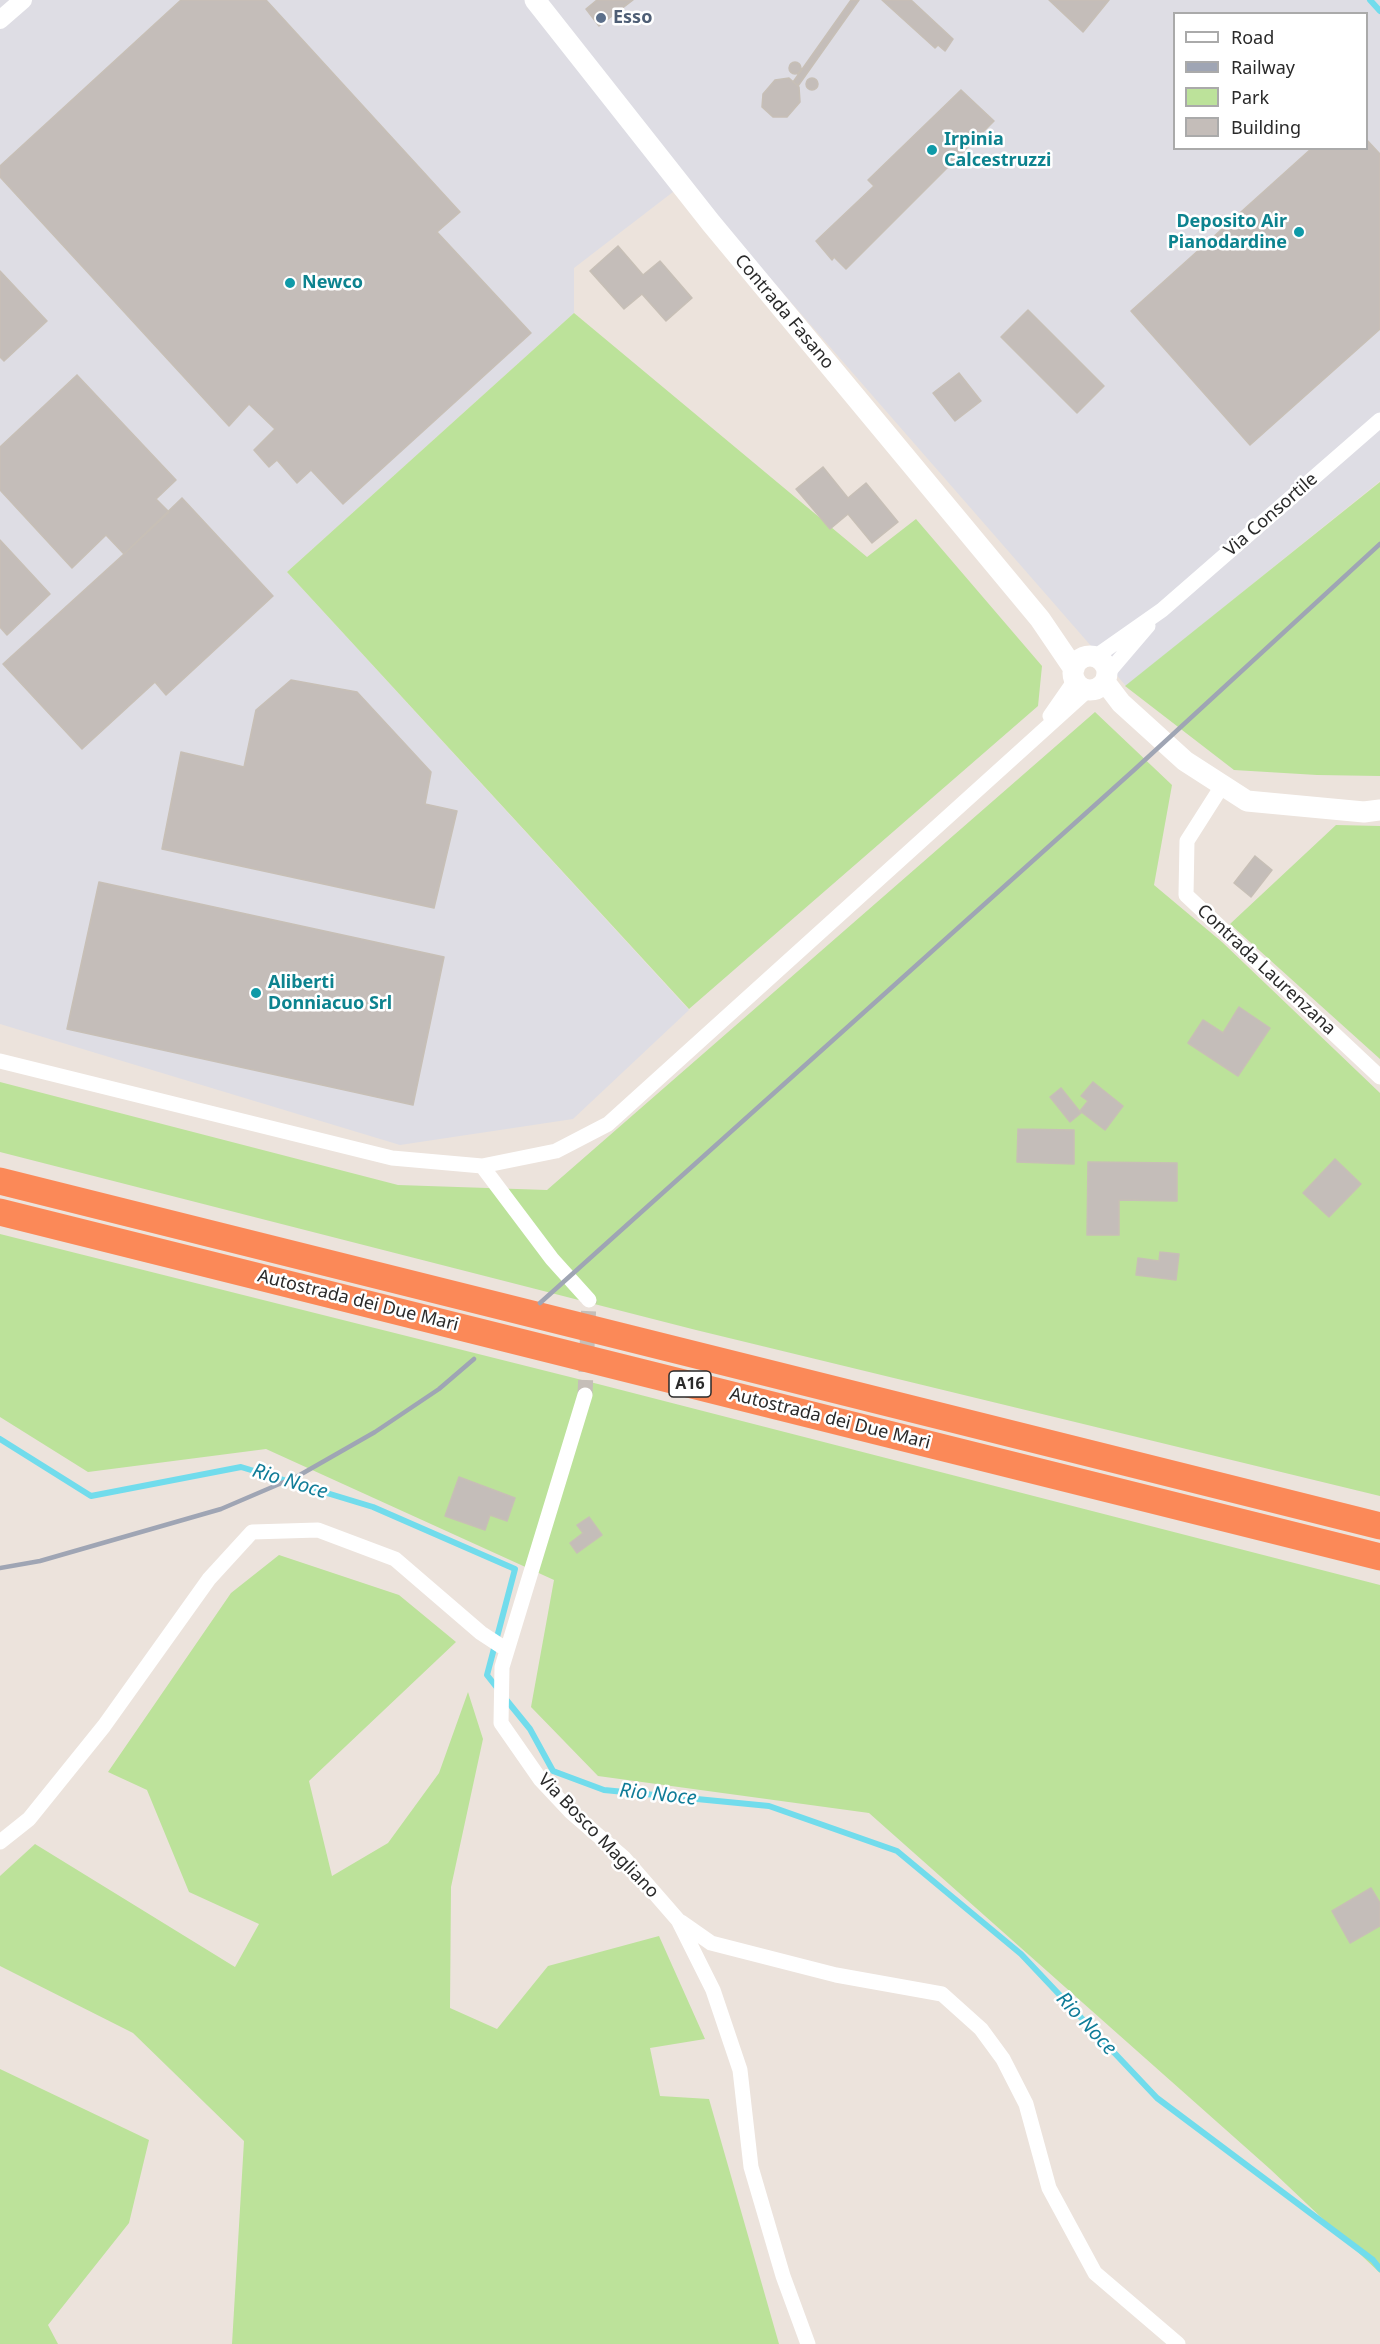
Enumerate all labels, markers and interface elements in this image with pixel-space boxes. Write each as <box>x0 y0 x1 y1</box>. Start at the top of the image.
place label: Esso <box>613 7 652 29</box>
marker: Esso <box>594 11 608 25</box>
legend <box>1173 12 1368 150</box>
text: Road <box>1231 25 1274 49</box>
text: Railway <box>1231 55 1295 79</box>
text: Park <box>1231 85 1269 109</box>
text: Building <box>1231 115 1301 139</box>
place label: Irpinia Calcestruzzi <box>944 129 1051 172</box>
marker: Irpinia Calcestruzzi <box>925 143 939 157</box>
place label: Deposito Air Pianodardine <box>1168 211 1287 254</box>
marker: Deposito Air Pianodardine <box>1292 225 1306 239</box>
street label: Contrada Fasano <box>730 250 838 374</box>
place label: Newco <box>302 272 363 294</box>
marker: Newco <box>283 276 297 290</box>
street label: Via Consortile <box>1220 469 1322 561</box>
street label: Contrada Laurenzana <box>1192 900 1340 1040</box>
place label: Aliberti Donniacuo Srl <box>268 972 392 1014</box>
marker: Aliberti Donniacuo Srl <box>249 986 263 1000</box>
street label: Autostrada dei Due Mari <box>255 1266 461 1336</box>
road number: A16 <box>669 1371 711 1397</box>
street label: Autostrada dei Due Mari <box>727 1384 933 1454</box>
water label: Rio Noce <box>249 1459 331 1505</box>
street label: Via Bosco Magliano <box>533 1769 663 1903</box>
water label: Rio Noce <box>618 1779 698 1811</box>
water label: Rio Noce <box>1051 1987 1121 2061</box>

